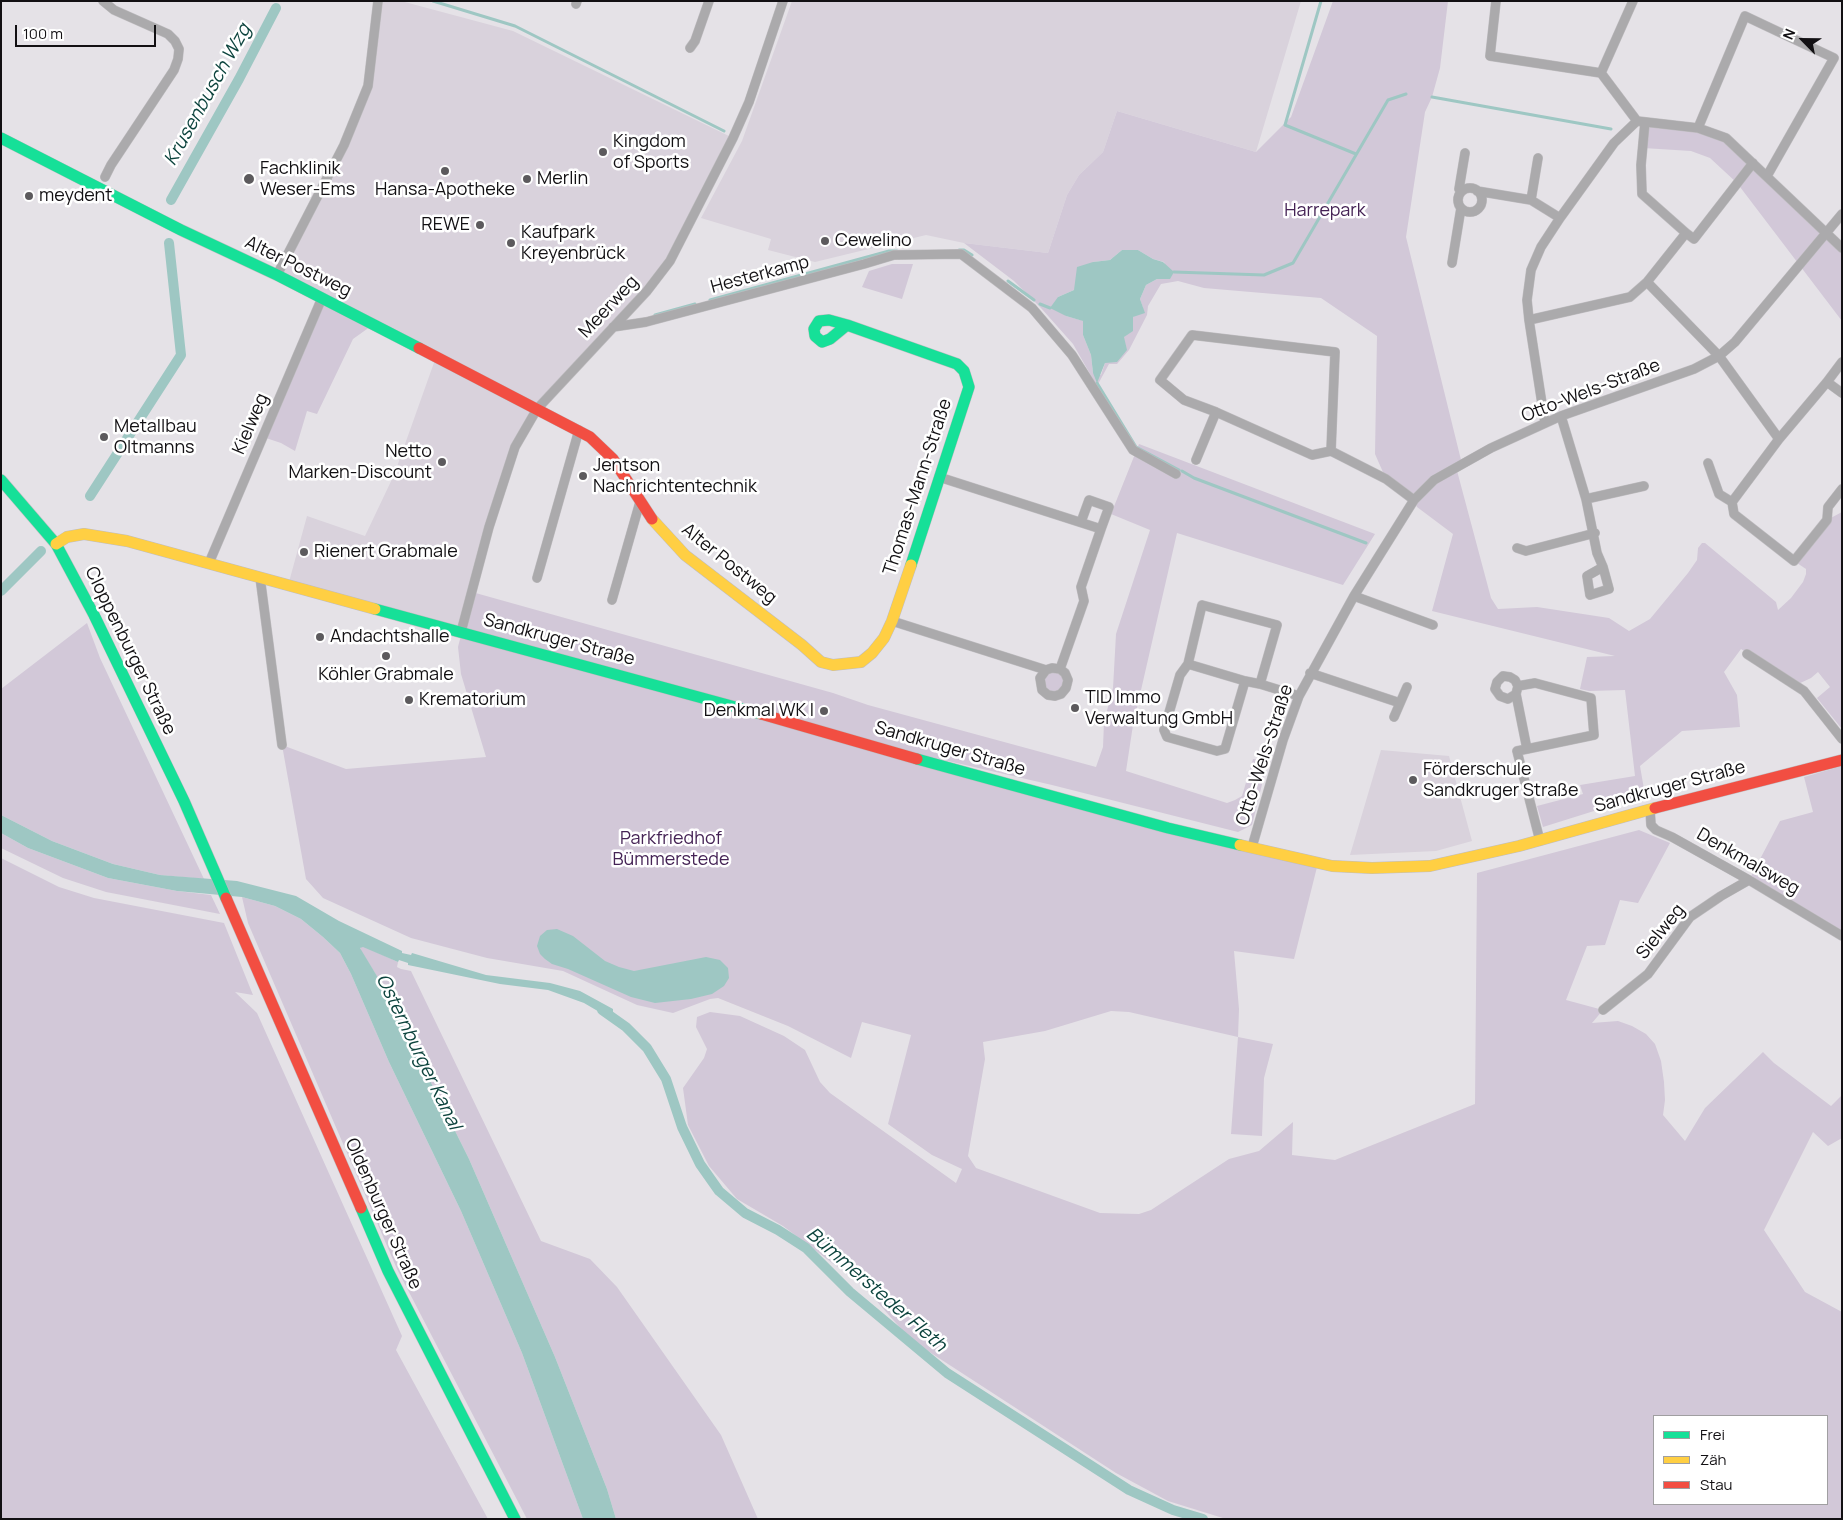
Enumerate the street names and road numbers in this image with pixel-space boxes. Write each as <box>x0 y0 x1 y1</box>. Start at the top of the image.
street label: Alter Postweg <box>241 232 355 302</box>
street label: Hesterkamp <box>708 251 812 299</box>
street label: Meerweg <box>575 271 643 343</box>
street label: Otto-Wels-Straße <box>1519 355 1663 427</box>
street label: Kielweg <box>229 390 273 458</box>
street label: Thomas-Mann-Straße <box>879 396 957 578</box>
street label: Alter Postweg <box>677 519 781 609</box>
street label: Cloppenburger Straße <box>80 563 180 739</box>
street label: Sandkruger Straße <box>481 609 637 671</box>
street label: Otto-Wels-Straße <box>1232 682 1298 828</box>
street label: Sandkruger Straße <box>872 717 1028 781</box>
street label: Sandkruger Straße <box>1592 756 1748 818</box>
street label: Denkmalsweg <box>1693 824 1803 900</box>
street label: Sielweg <box>1632 900 1690 964</box>
street label: Oldenburger Straße <box>340 1135 426 1293</box>

